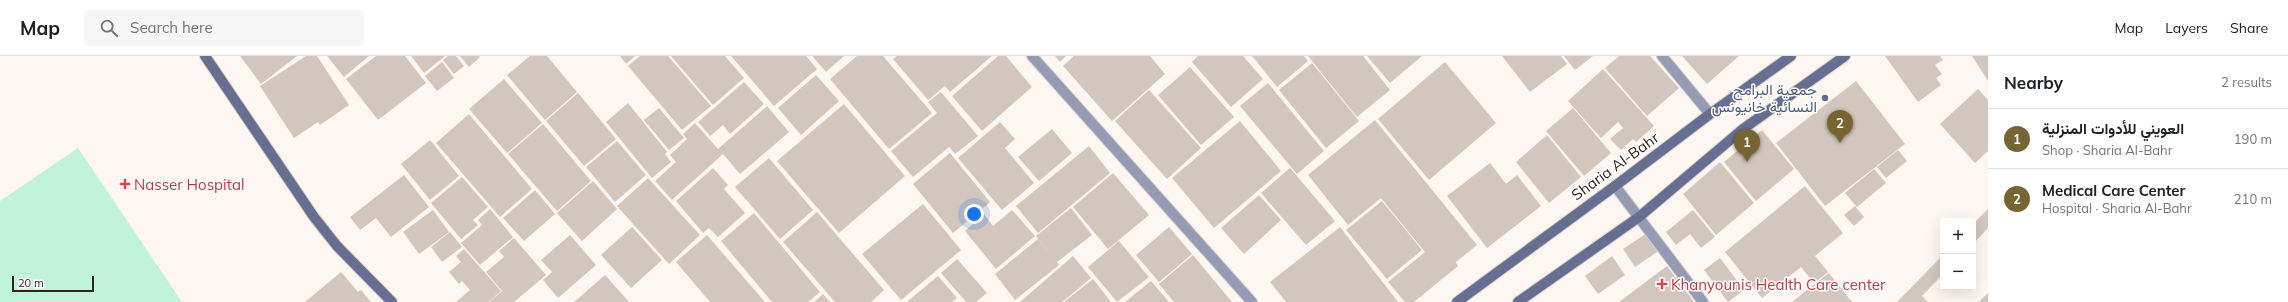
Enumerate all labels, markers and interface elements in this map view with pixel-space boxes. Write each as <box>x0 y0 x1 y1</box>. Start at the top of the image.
search box <box>84 10 364 46</box>
text: Map <box>20 16 60 40</box>
icon: search <box>98 17 120 39</box>
text: Search here <box>130 18 213 37</box>
text: Map <box>2114 19 2143 37</box>
text: Layers <box>2165 19 2208 37</box>
text: Share <box>2230 19 2268 37</box>
text: Nearby <box>2004 72 2063 93</box>
text: 2 results <box>2221 74 2272 90</box>
place label: جمعية البرامج النسائية خانيونس <box>1712 80 1817 117</box>
marker: جمعية البرامج النسائية خانيونس <box>1820 93 1830 103</box>
pin: 2 <box>1827 110 1853 143</box>
text: العويني للأدوات المنزلية <box>2042 119 2184 138</box>
street label: Sharia Al-Bahr <box>1568 128 1663 204</box>
pin: 1 <box>1734 129 1760 162</box>
text: 1 <box>2013 131 2021 147</box>
text: 190 m <box>2234 131 2272 147</box>
text: Shop · Sharia Al-Bahr <box>2042 142 2172 158</box>
place label: Nasser Hospital <box>134 175 245 194</box>
marker: Nasser Hospital <box>119 178 131 190</box>
text: Medical Care Center <box>2042 181 2185 200</box>
text: 2 <box>2013 191 2021 207</box>
text: 210 m <box>2234 191 2272 207</box>
text: Hospital · Sharia Al-Bahr <box>2042 200 2192 216</box>
your location <box>964 204 984 224</box>
map controls <box>1940 218 1976 290</box>
button: + <box>1940 218 1976 254</box>
button: − <box>1940 254 1976 290</box>
scale bar <box>12 274 94 293</box>
place label: Khanyounis Health Care center <box>1671 275 1886 294</box>
text: 20 m <box>18 276 44 290</box>
marker: Khanyounis Health Care center <box>1656 278 1668 290</box>

